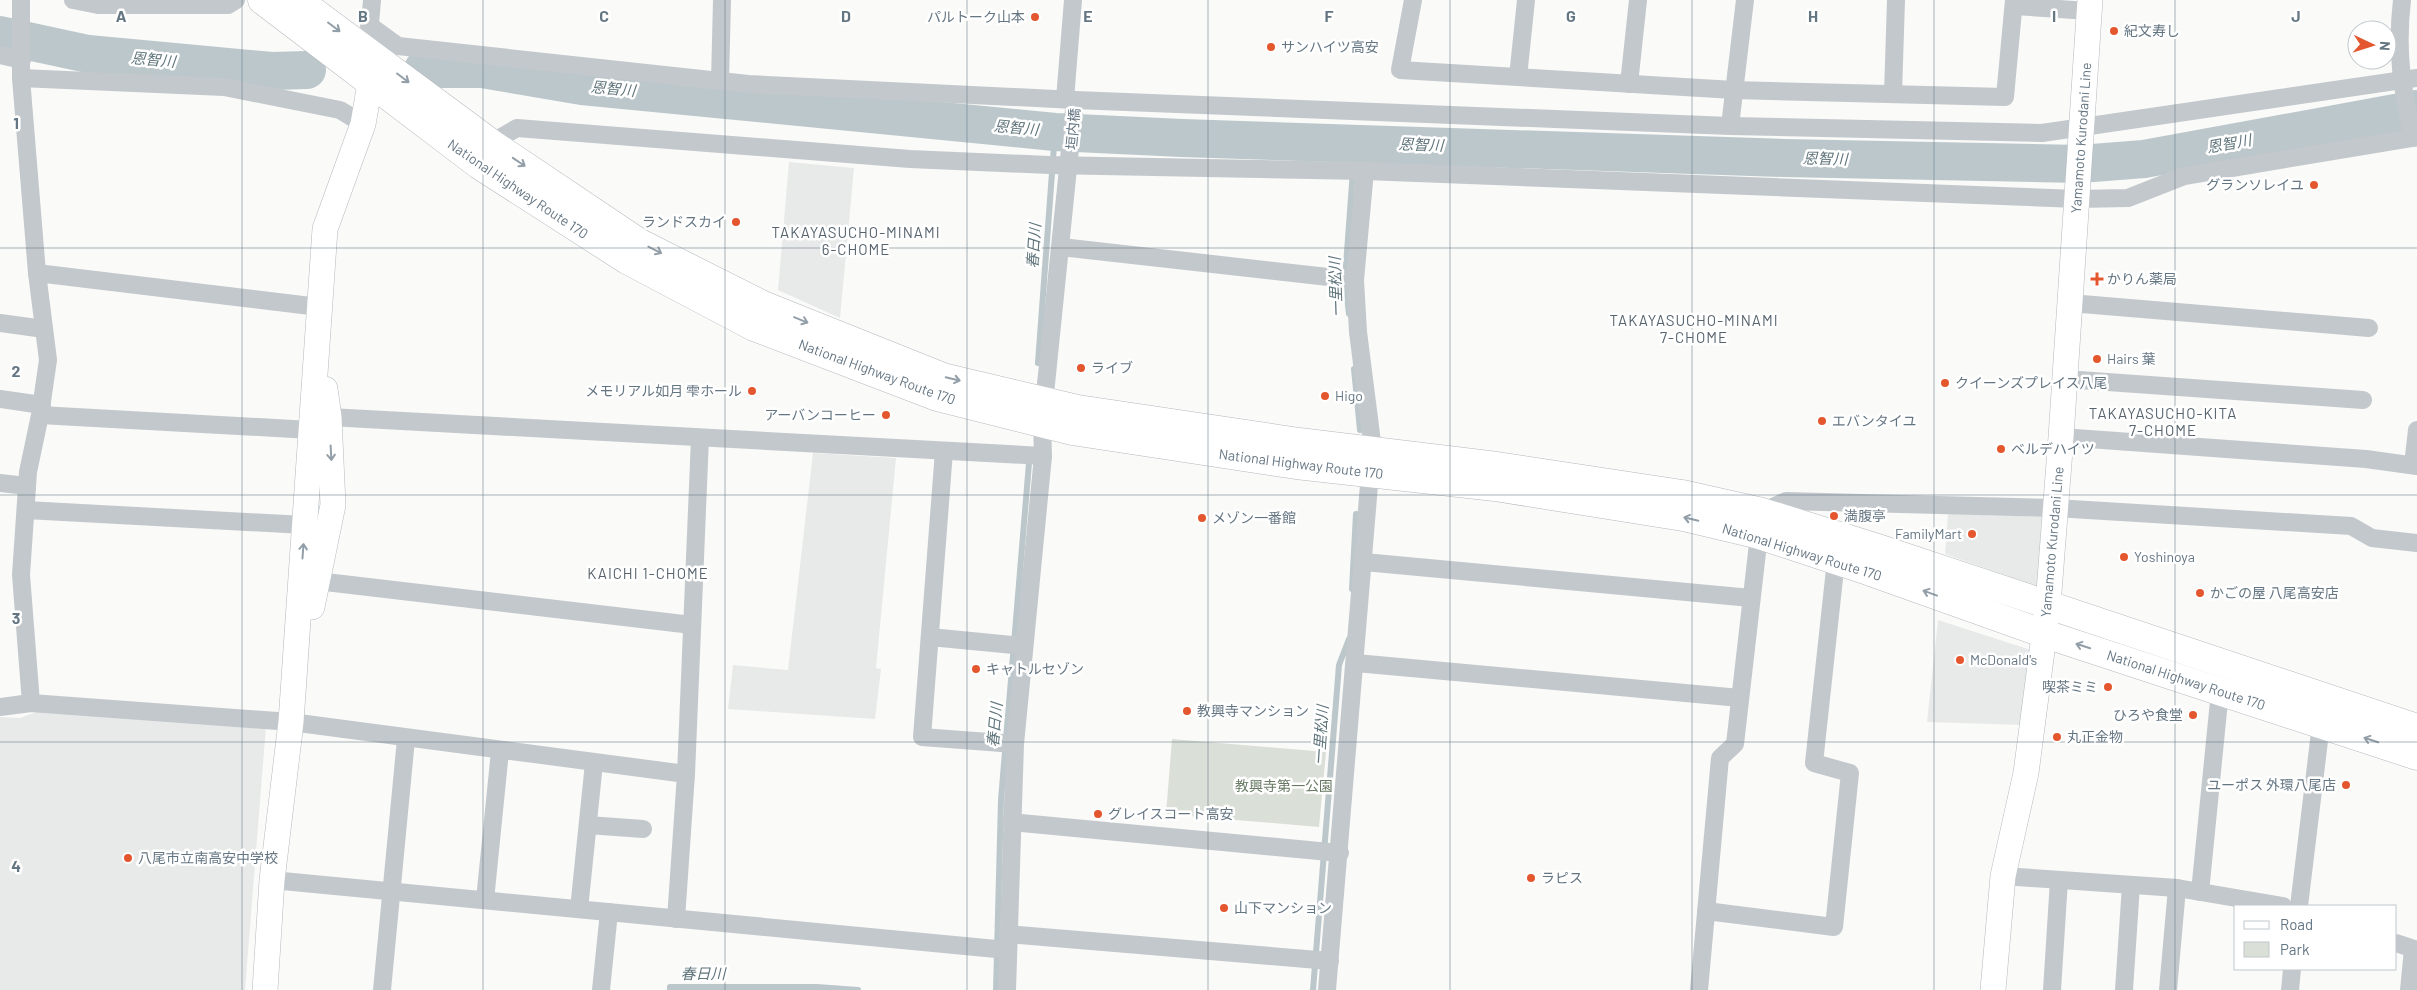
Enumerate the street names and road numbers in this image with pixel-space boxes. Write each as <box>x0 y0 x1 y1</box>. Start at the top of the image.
street label: Yamamoto Kurodani Line <box>2067 62 2094 214</box>
street label: 垣内橋 <box>1062 107 1083 151</box>
street label: National Highway Route 170 <box>445 135 592 242</box>
street label: National Highway Route 170 <box>796 335 958 408</box>
street label: National Highway Route 170 <box>1218 445 1384 482</box>
street label: Yamamoto Kurodani Line <box>2036 466 2067 618</box>
street label: National Highway Route 170 <box>1720 519 1884 584</box>
street label: National Highway Route 170 <box>2105 646 2268 713</box>

